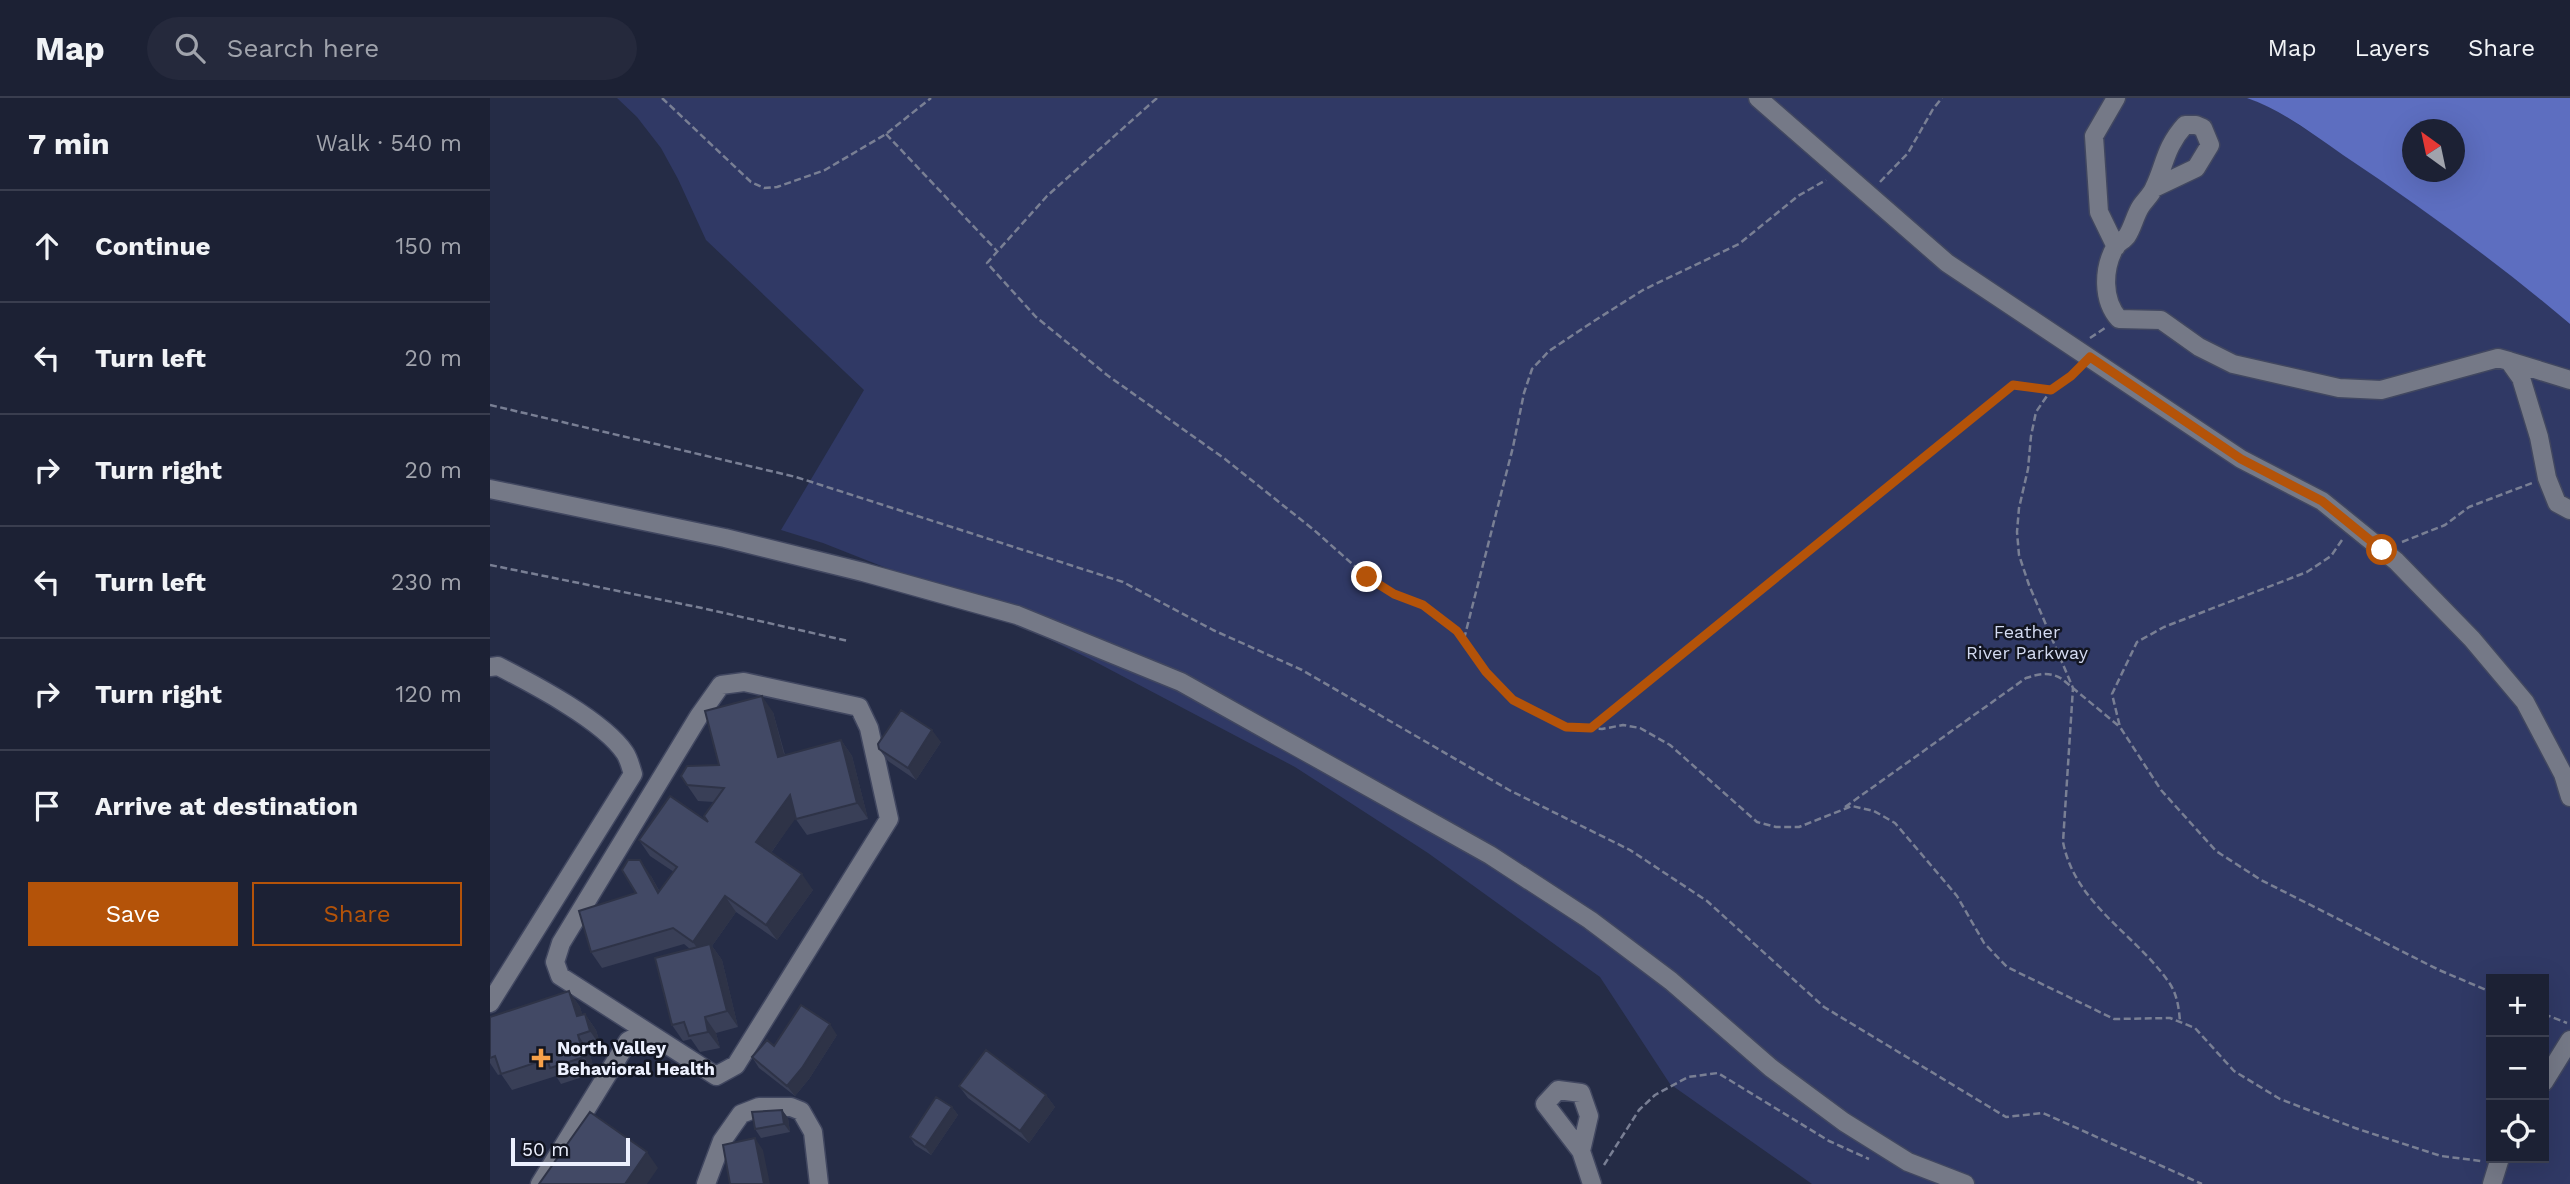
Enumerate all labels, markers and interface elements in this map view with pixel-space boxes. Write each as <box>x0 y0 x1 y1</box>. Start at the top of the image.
search box <box>147 17 637 80</box>
text: Map <box>35 29 105 68</box>
icon: search <box>171 29 209 67</box>
text: Search here <box>227 33 379 63</box>
text: Map <box>2268 34 2316 62</box>
text: Layers <box>2354 34 2430 62</box>
text: Share <box>2468 34 2535 62</box>
north arrow <box>2402 119 2465 182</box>
text: 7 min <box>28 126 110 161</box>
text: Walk · 540 m <box>316 130 462 157</box>
icon: ahead <box>28 227 66 265</box>
text: Continue <box>95 231 211 261</box>
text: 150 m <box>396 233 462 260</box>
icon: left <box>28 339 66 377</box>
text: Turn left <box>95 343 206 373</box>
text: 20 m <box>405 345 462 372</box>
icon: right <box>28 451 66 489</box>
text: Turn right <box>95 455 222 485</box>
text: 20 m <box>405 457 462 484</box>
route start <box>2366 534 2397 565</box>
route end <box>1351 561 1382 592</box>
icon: left <box>28 563 66 601</box>
text: Turn left <box>95 567 206 597</box>
text: 230 m <box>391 569 462 596</box>
park label: Feather River Parkway <box>1966 621 2089 663</box>
icon: right <box>28 675 66 713</box>
text: Turn right <box>95 679 222 709</box>
text: 120 m <box>396 681 462 708</box>
icon: arrive <box>28 787 66 825</box>
text: Arrive at destination <box>95 791 358 821</box>
button: Save <box>28 882 238 946</box>
button: Share <box>252 882 462 946</box>
map controls <box>2486 974 2549 1163</box>
button: + <box>2486 974 2549 1037</box>
place label: North Valley Behavioral Health <box>557 1037 715 1079</box>
button: − <box>2486 1037 2549 1100</box>
marker: North Valley Behavioral Health <box>531 1048 551 1068</box>
button: locate <box>2486 1100 2549 1163</box>
scale bar <box>511 1135 630 1167</box>
text: 50 m <box>522 1138 569 1161</box>

